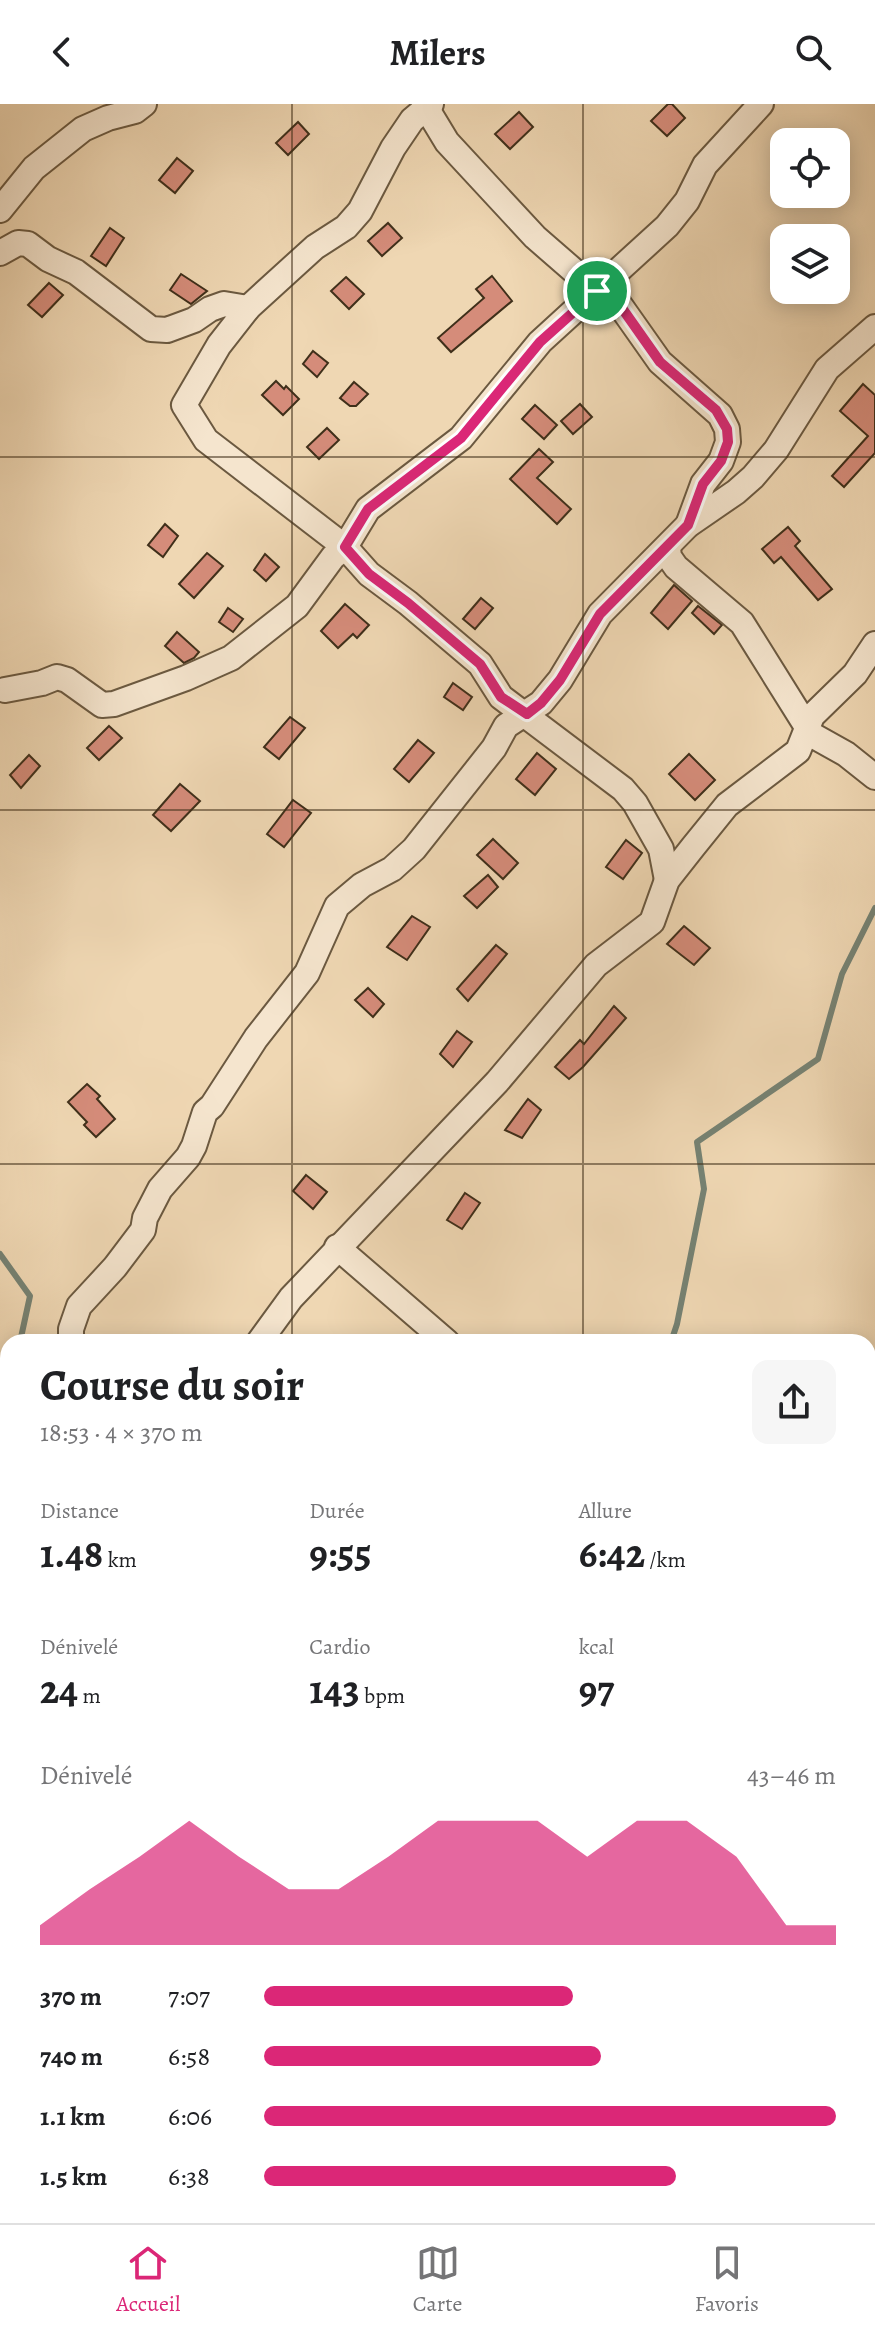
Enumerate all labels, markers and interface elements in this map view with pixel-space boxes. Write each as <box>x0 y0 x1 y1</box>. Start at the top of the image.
text: Milers <box>389 28 486 77</box>
icon: back <box>40 30 84 74</box>
icon: search <box>791 30 835 74</box>
map controls <box>770 128 850 304</box>
button: locate <box>770 128 850 208</box>
button: layers <box>770 224 850 304</box>
pin <box>563 257 631 325</box>
icon: arrive <box>575 269 619 313</box>
text: Course du soir <box>40 1355 304 1415</box>
button: share <box>752 1360 836 1444</box>
text: 18:53 · 4 × 370 m <box>40 1415 203 1450</box>
text: Distance <box>40 1496 119 1526</box>
text: Durée <box>309 1496 365 1526</box>
text: Allure <box>579 1496 632 1526</box>
text: 1.48 <box>40 1526 103 1581</box>
text: 9:55 <box>309 1526 372 1581</box>
text: 6:42 <box>579 1526 645 1581</box>
text: km <box>103 1545 137 1575</box>
text: /km <box>645 1545 686 1575</box>
text: Dénivelé <box>40 1632 118 1662</box>
text: Cardio <box>309 1632 371 1662</box>
text: kcal <box>579 1632 614 1662</box>
text: 24 <box>40 1662 78 1717</box>
text: 143 <box>309 1662 360 1717</box>
text: 97 <box>579 1662 614 1717</box>
text: m <box>78 1681 101 1711</box>
text: bpm <box>360 1681 405 1711</box>
text: Dénivelé <box>40 1758 132 1793</box>
text: 43–46 m <box>747 1758 836 1793</box>
text: 370 m <box>40 1979 102 2014</box>
text: 7:07 <box>168 1979 210 2014</box>
text: 740 m <box>40 2039 103 2074</box>
text: 6:58 <box>168 2039 210 2074</box>
text: 1.1 km <box>40 2099 106 2134</box>
text: 6:06 <box>168 2099 212 2134</box>
text: 1.5 km <box>40 2159 107 2194</box>
text: 6:38 <box>168 2159 210 2194</box>
tab: Accueil <box>116 2241 180 2319</box>
tab: Carte <box>413 2241 462 2319</box>
tab: Favoris <box>695 2241 759 2319</box>

